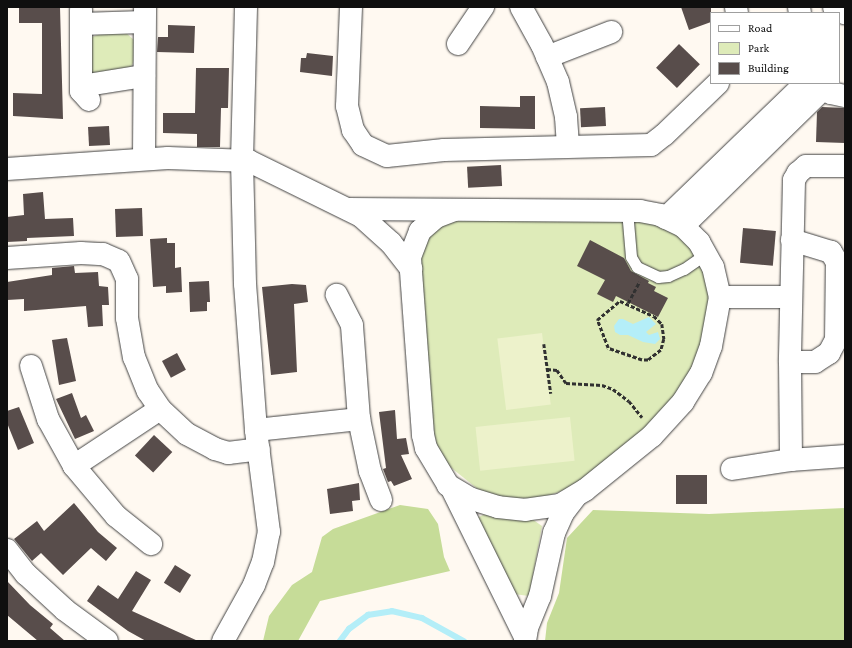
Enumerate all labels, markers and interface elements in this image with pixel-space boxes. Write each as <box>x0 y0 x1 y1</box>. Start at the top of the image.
legend <box>710 12 840 84</box>
text: Road <box>748 21 772 35</box>
text: Park <box>748 41 769 55</box>
text: Building <box>748 61 789 75</box>

